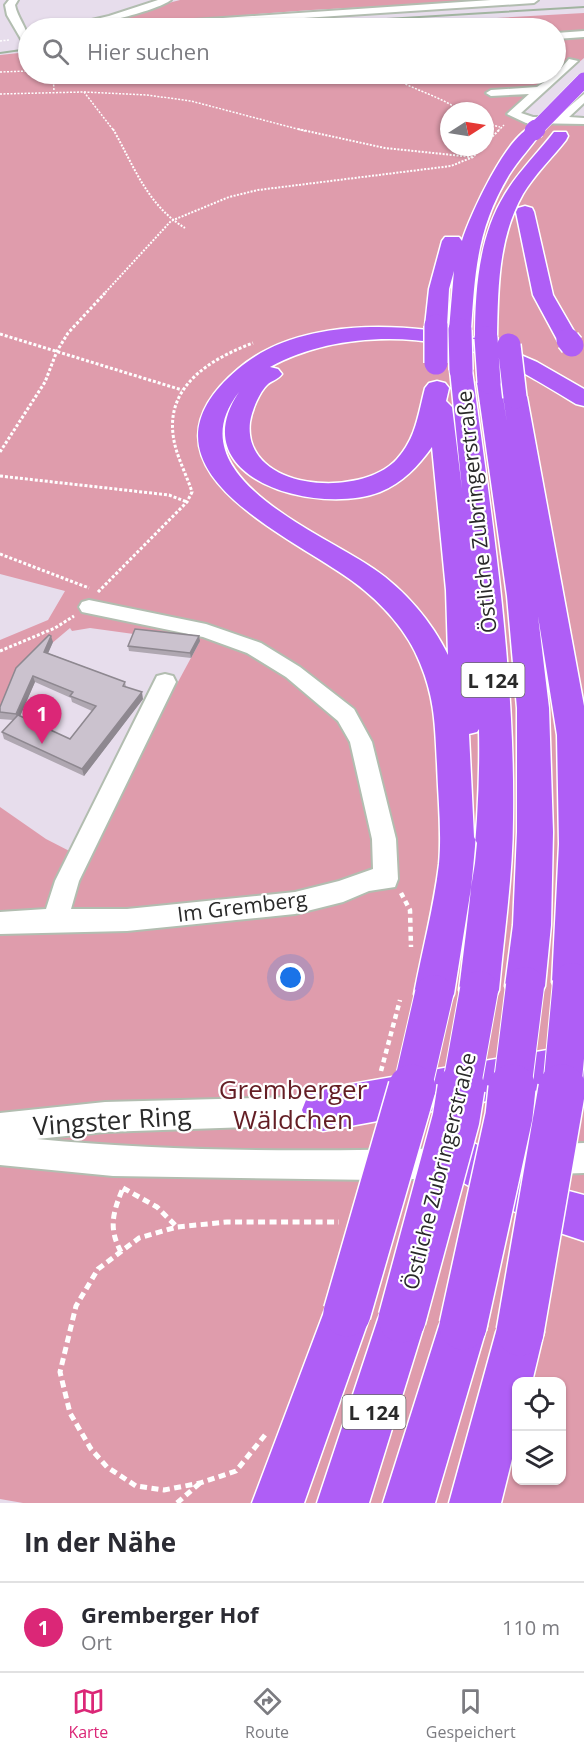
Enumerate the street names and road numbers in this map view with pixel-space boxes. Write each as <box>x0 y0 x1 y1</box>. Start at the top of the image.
street label: Östliche Zubringerstraße <box>449 389 503 635</box>
road number: L 124 <box>462 663 524 697</box>
street label: Im Gremberg <box>176 884 308 928</box>
street label: Östliche Zubringerstraße <box>396 1049 482 1293</box>
street label: Vingster Ring <box>32 1097 192 1143</box>
road number: L 124 <box>342 1395 406 1429</box>

